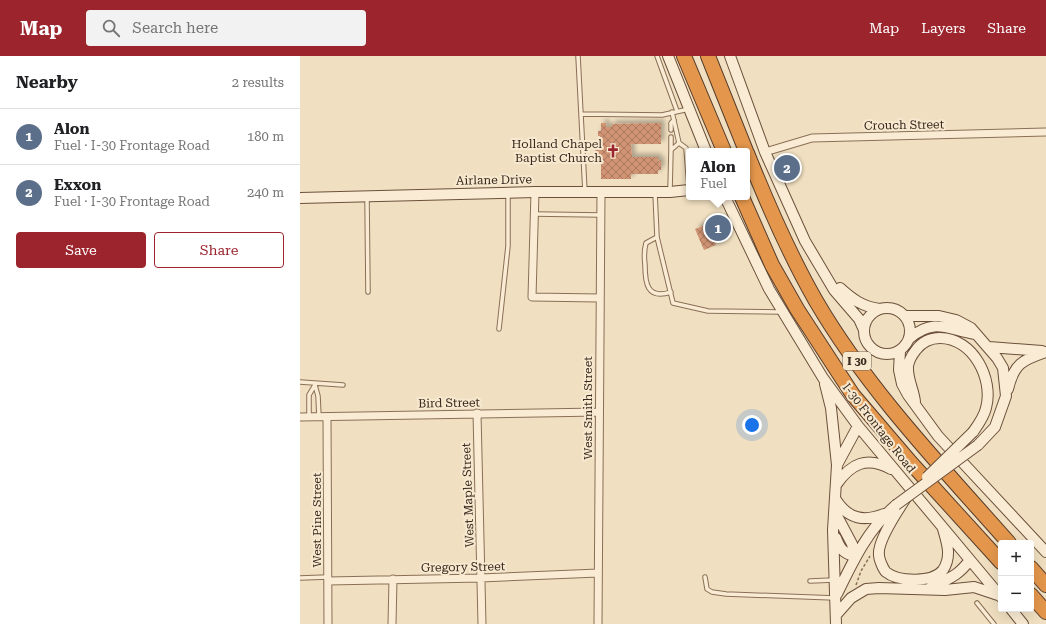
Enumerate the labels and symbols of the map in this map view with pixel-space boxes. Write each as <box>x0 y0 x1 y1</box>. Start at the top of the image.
street label: Crouch Street <box>864 117 945 133</box>
place label: Holland Chapel Baptist Church <box>511 137 602 165</box>
church icon: Holland Chapel Baptist Church <box>605 143 621 159</box>
pin: 2 <box>774 153 800 183</box>
street label: Airlane Drive <box>456 172 533 188</box>
pin: 1 <box>705 213 731 243</box>
road number: I 30 <box>843 352 871 370</box>
street label: West Smith Street <box>581 356 595 460</box>
street label: I-30 Frontage Road <box>840 380 919 476</box>
street label: Bird Street <box>418 395 481 411</box>
your location <box>742 415 762 435</box>
street label: West Maple Street <box>459 442 477 548</box>
street label: West Pine Street <box>310 472 324 567</box>
street label: Gregory Street <box>421 559 506 575</box>

